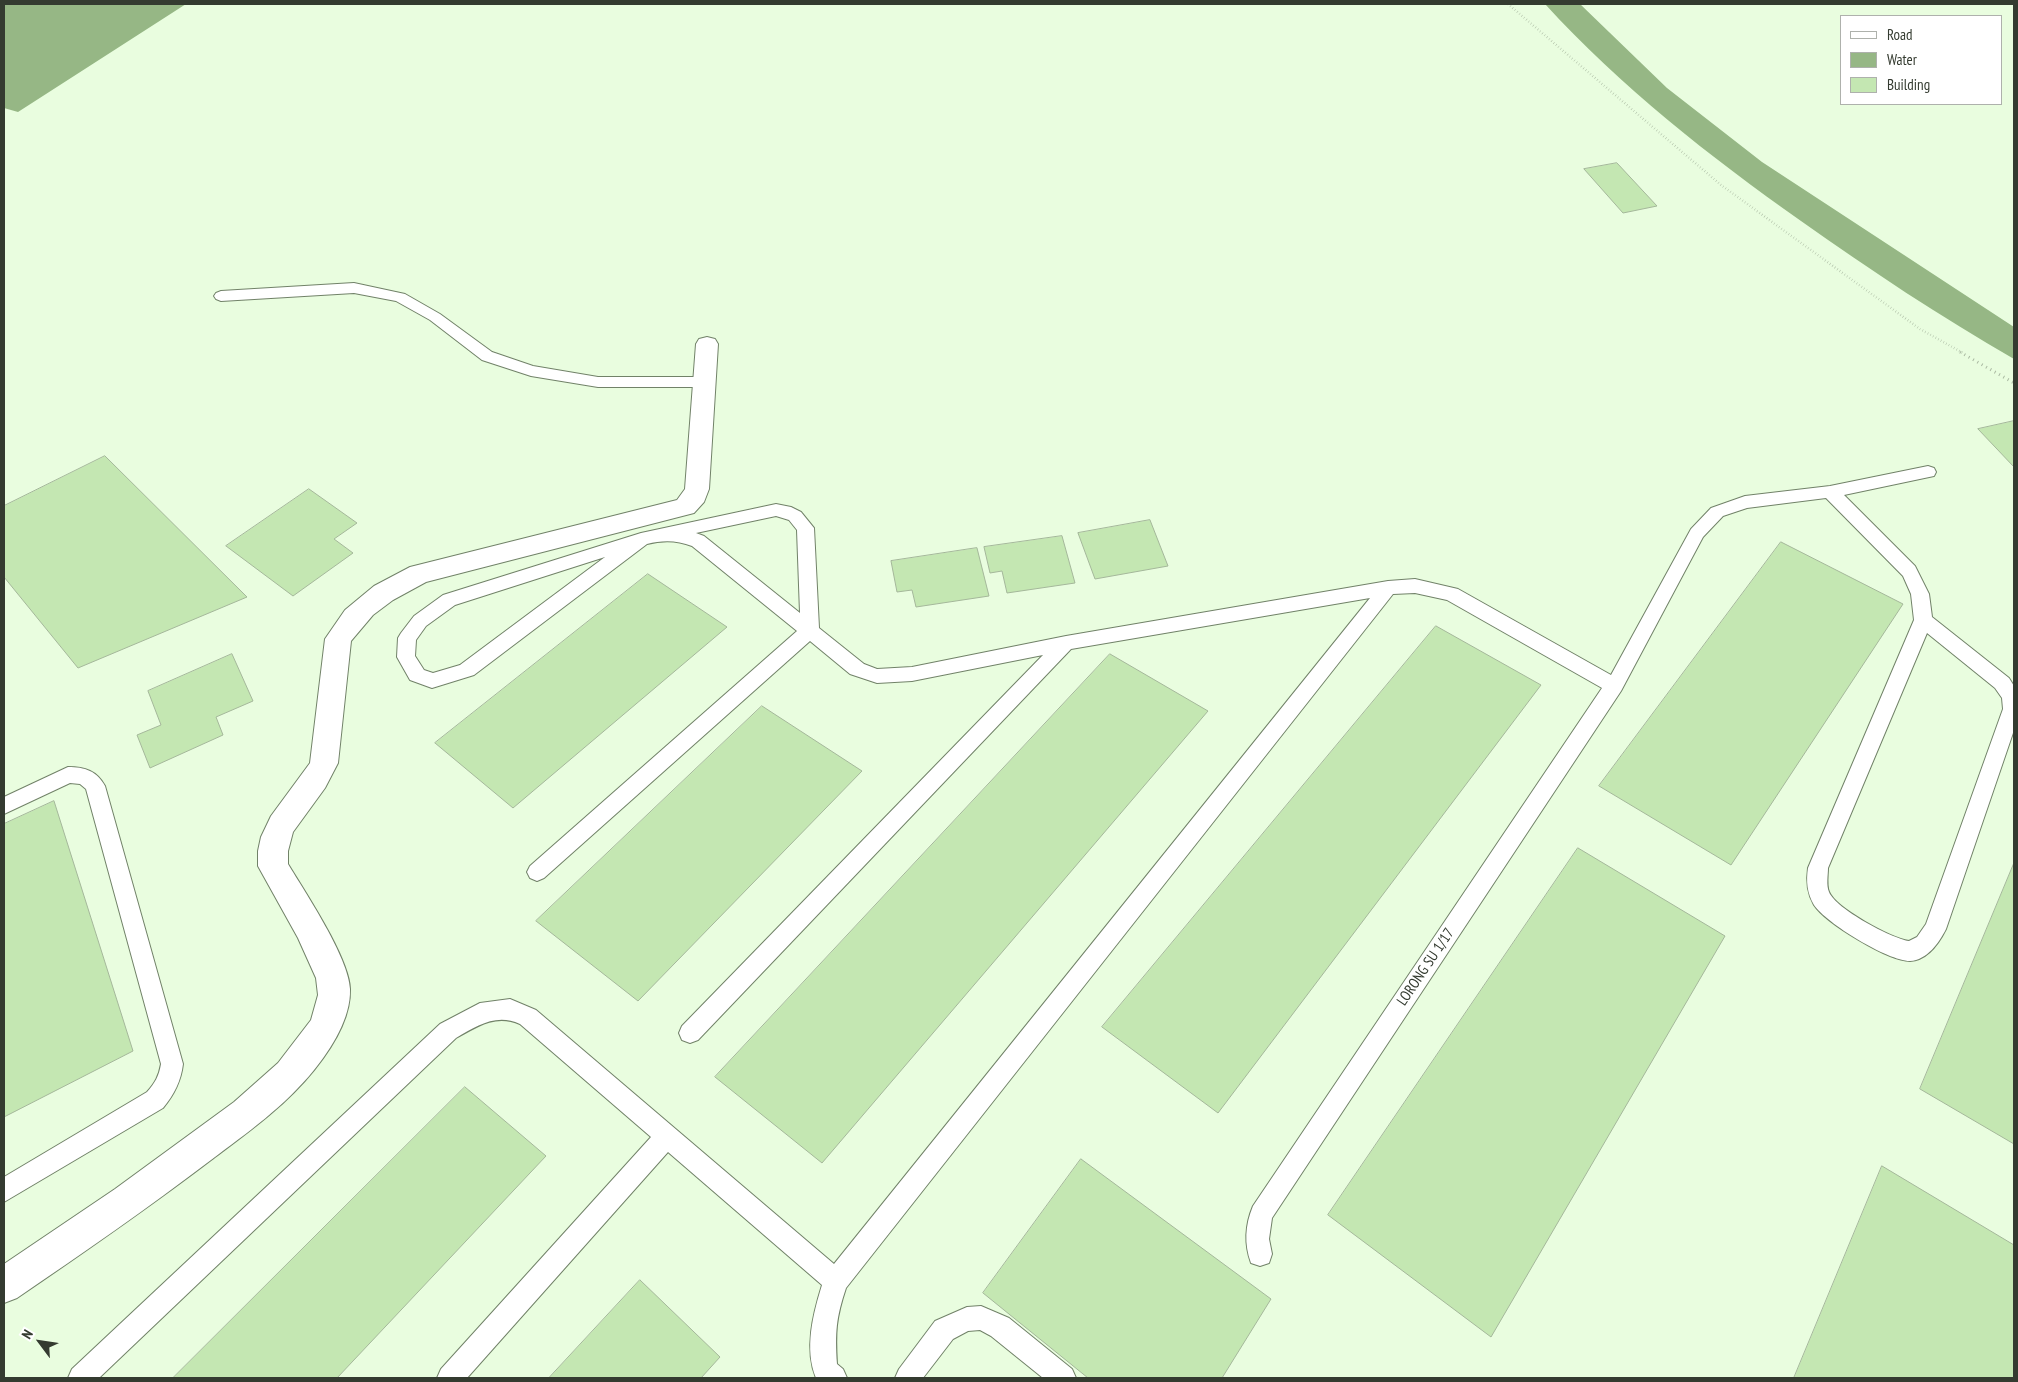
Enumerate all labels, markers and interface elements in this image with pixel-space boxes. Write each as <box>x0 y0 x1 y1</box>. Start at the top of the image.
legend <box>1840 15 2003 105</box>
text: Road <box>1887 25 1913 44</box>
text: Water <box>1887 50 1917 69</box>
text: Building <box>1887 75 1930 94</box>
street label: LORONG SU 1/17 <box>1394 925 1458 1009</box>
north arrow <box>15 1317 65 1367</box>
text: N <box>17 1326 37 1342</box>

